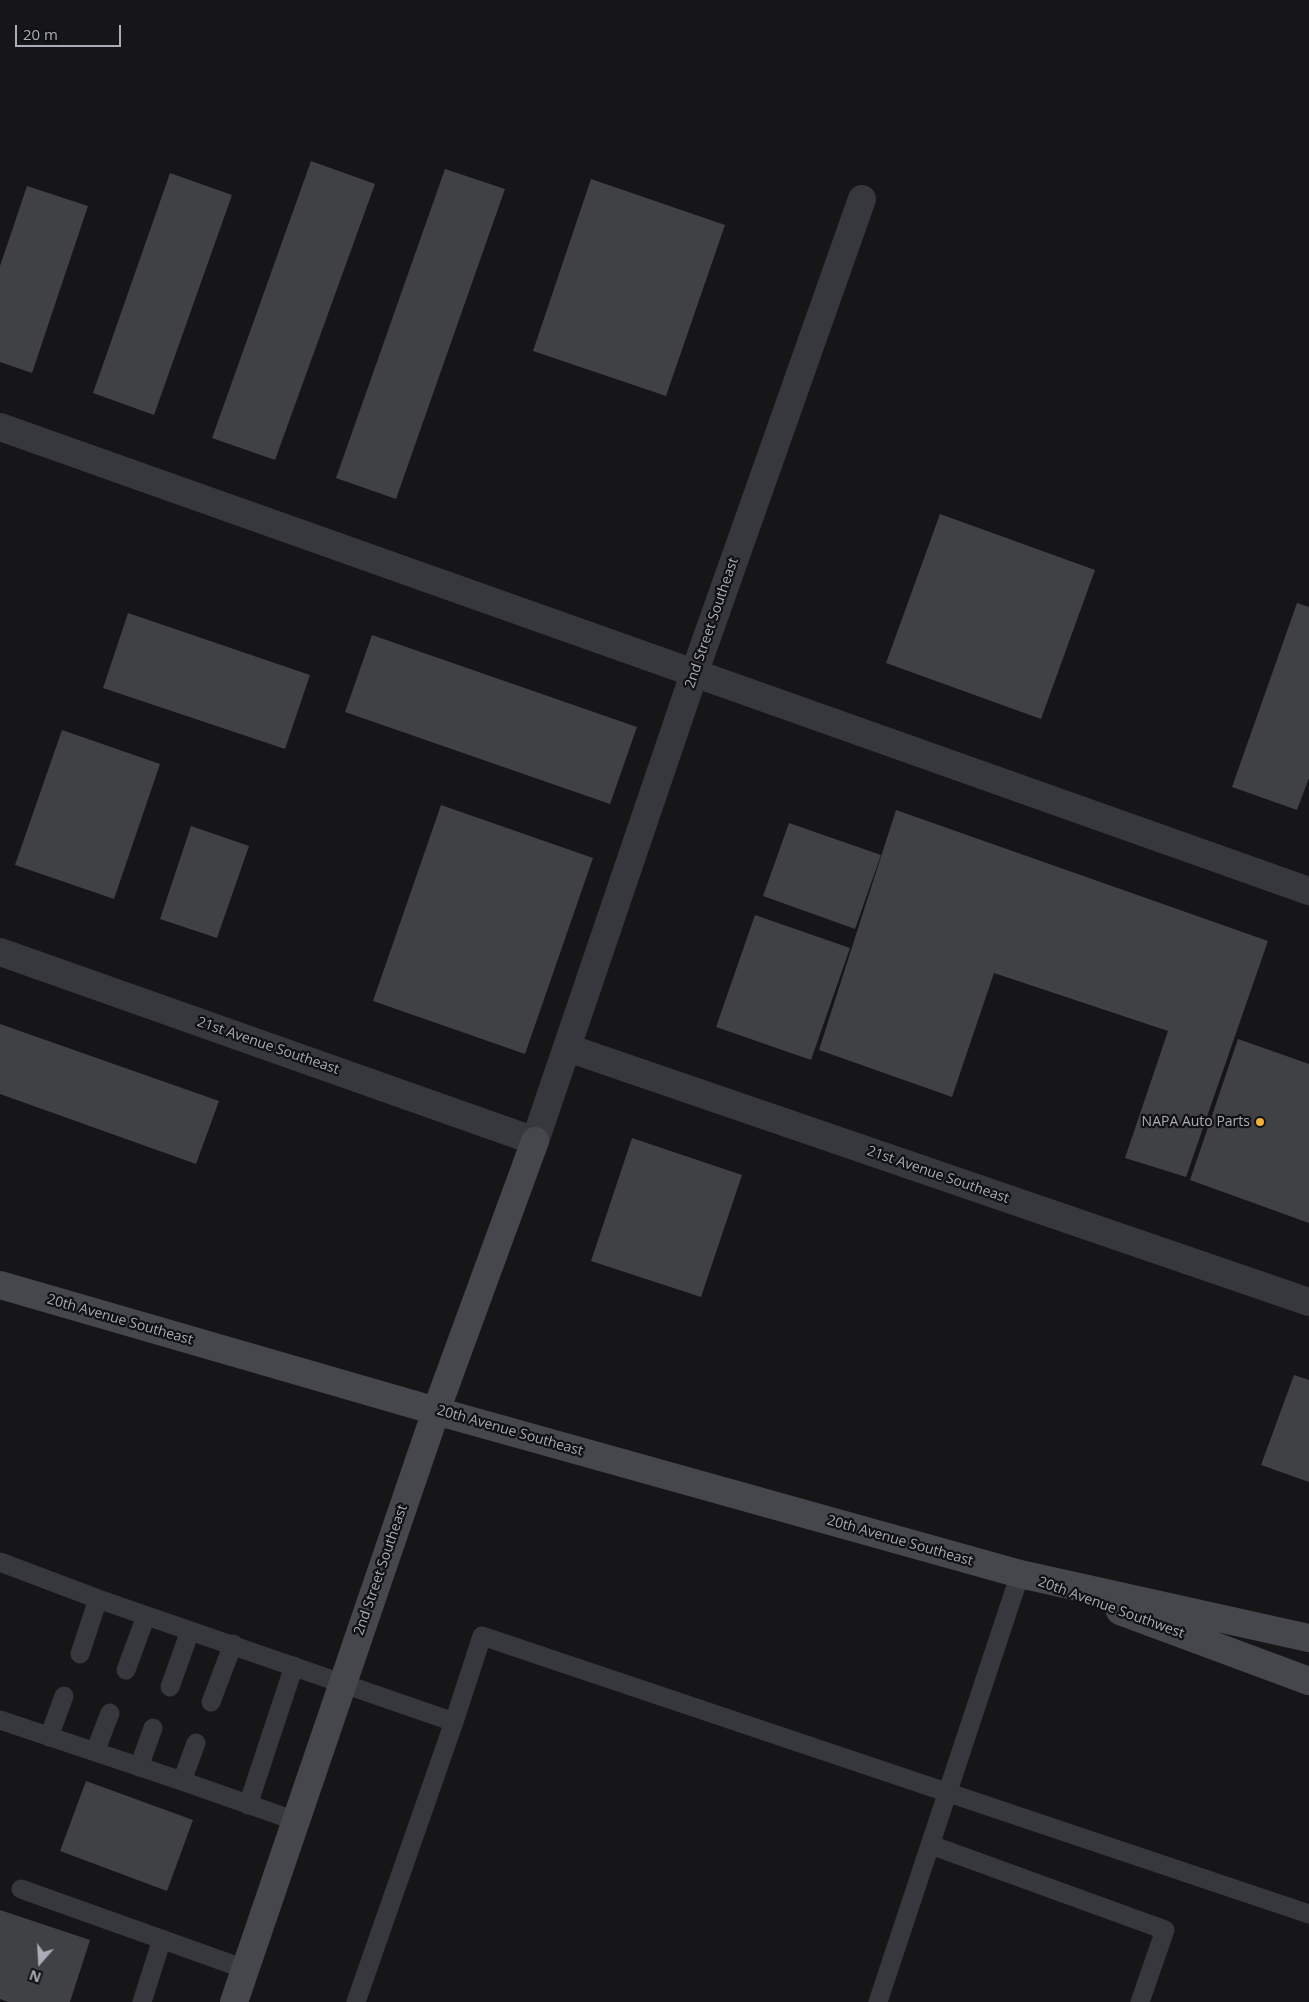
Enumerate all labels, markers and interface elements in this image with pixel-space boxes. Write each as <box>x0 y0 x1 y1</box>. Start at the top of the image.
scale bar <box>18 15 124 47</box>
text: 20 m <box>23 24 58 44</box>
street label: 2nd Street Southeast <box>682 555 742 691</box>
street label: 21st Avenue Southeast <box>195 1014 341 1078</box>
place label: NAPA Auto Parts <box>1142 1114 1250 1130</box>
marker: NAPA Auto Parts <box>1254 1116 1266 1128</box>
street label: 21st Avenue Southeast <box>865 1143 1011 1207</box>
street label: 20th Avenue Southeast <box>45 1291 195 1349</box>
street label: 20th Avenue Southeast <box>435 1402 585 1460</box>
street label: 2nd Street Southeast <box>351 1502 411 1638</box>
street label: 20th Avenue Southeast <box>825 1512 975 1570</box>
street label: 20th Avenue Southwest <box>1036 1574 1186 1642</box>
north arrow <box>15 1937 65 1987</box>
text: N <box>26 1966 43 1987</box>

